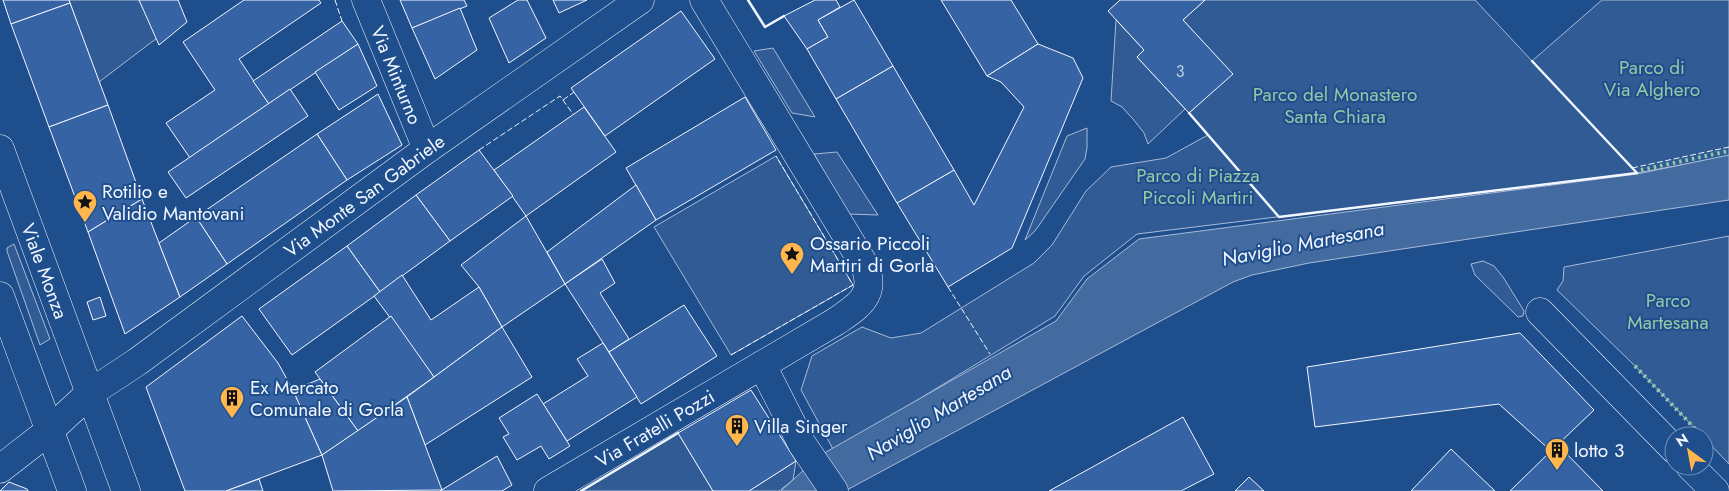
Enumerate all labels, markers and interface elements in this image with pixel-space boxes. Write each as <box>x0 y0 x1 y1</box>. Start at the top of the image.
street label: Via Minturno <box>364 22 429 128</box>
park label: Parco di Via Alghero <box>1604 54 1700 103</box>
house number: 3 <box>1176 60 1185 83</box>
park label: Parco del Monastero Santa Chiara <box>1253 81 1417 130</box>
street label: Via Monte San Gabriele <box>278 127 450 263</box>
park label: Parco di Piazza Piccoli Martiri <box>1136 162 1260 211</box>
place label: Rotilio e Validio Mantovani <box>102 178 245 227</box>
place icon: Rotilio e Validio Mantovani <box>72 189 98 223</box>
water label: Naviglio Martesana <box>1219 214 1387 274</box>
street label: Viale Monza <box>15 219 75 323</box>
place label: Ossario Piccoli Martiri di Gorla <box>810 230 934 279</box>
place icon: Ossario Piccoli Martiri di Gorla <box>779 241 805 275</box>
park label: Parco Martesana <box>1627 287 1709 336</box>
water label: Naviglio Martesana <box>861 358 1017 468</box>
place label: Ex Mercato Comunale di Gorla <box>250 374 404 423</box>
street label: Via Fratelli Pozzi <box>590 382 719 474</box>
building icon: Ex Mercato Comunale di Gorla <box>219 385 245 419</box>
building icon: Villa Singer <box>724 413 750 447</box>
place label: Villa Singer <box>754 413 848 440</box>
north arrow <box>1664 426 1714 476</box>
text: N <box>1672 429 1692 451</box>
building icon: lotto 3 <box>1544 437 1570 471</box>
place label: lotto 3 <box>1574 437 1624 464</box>

